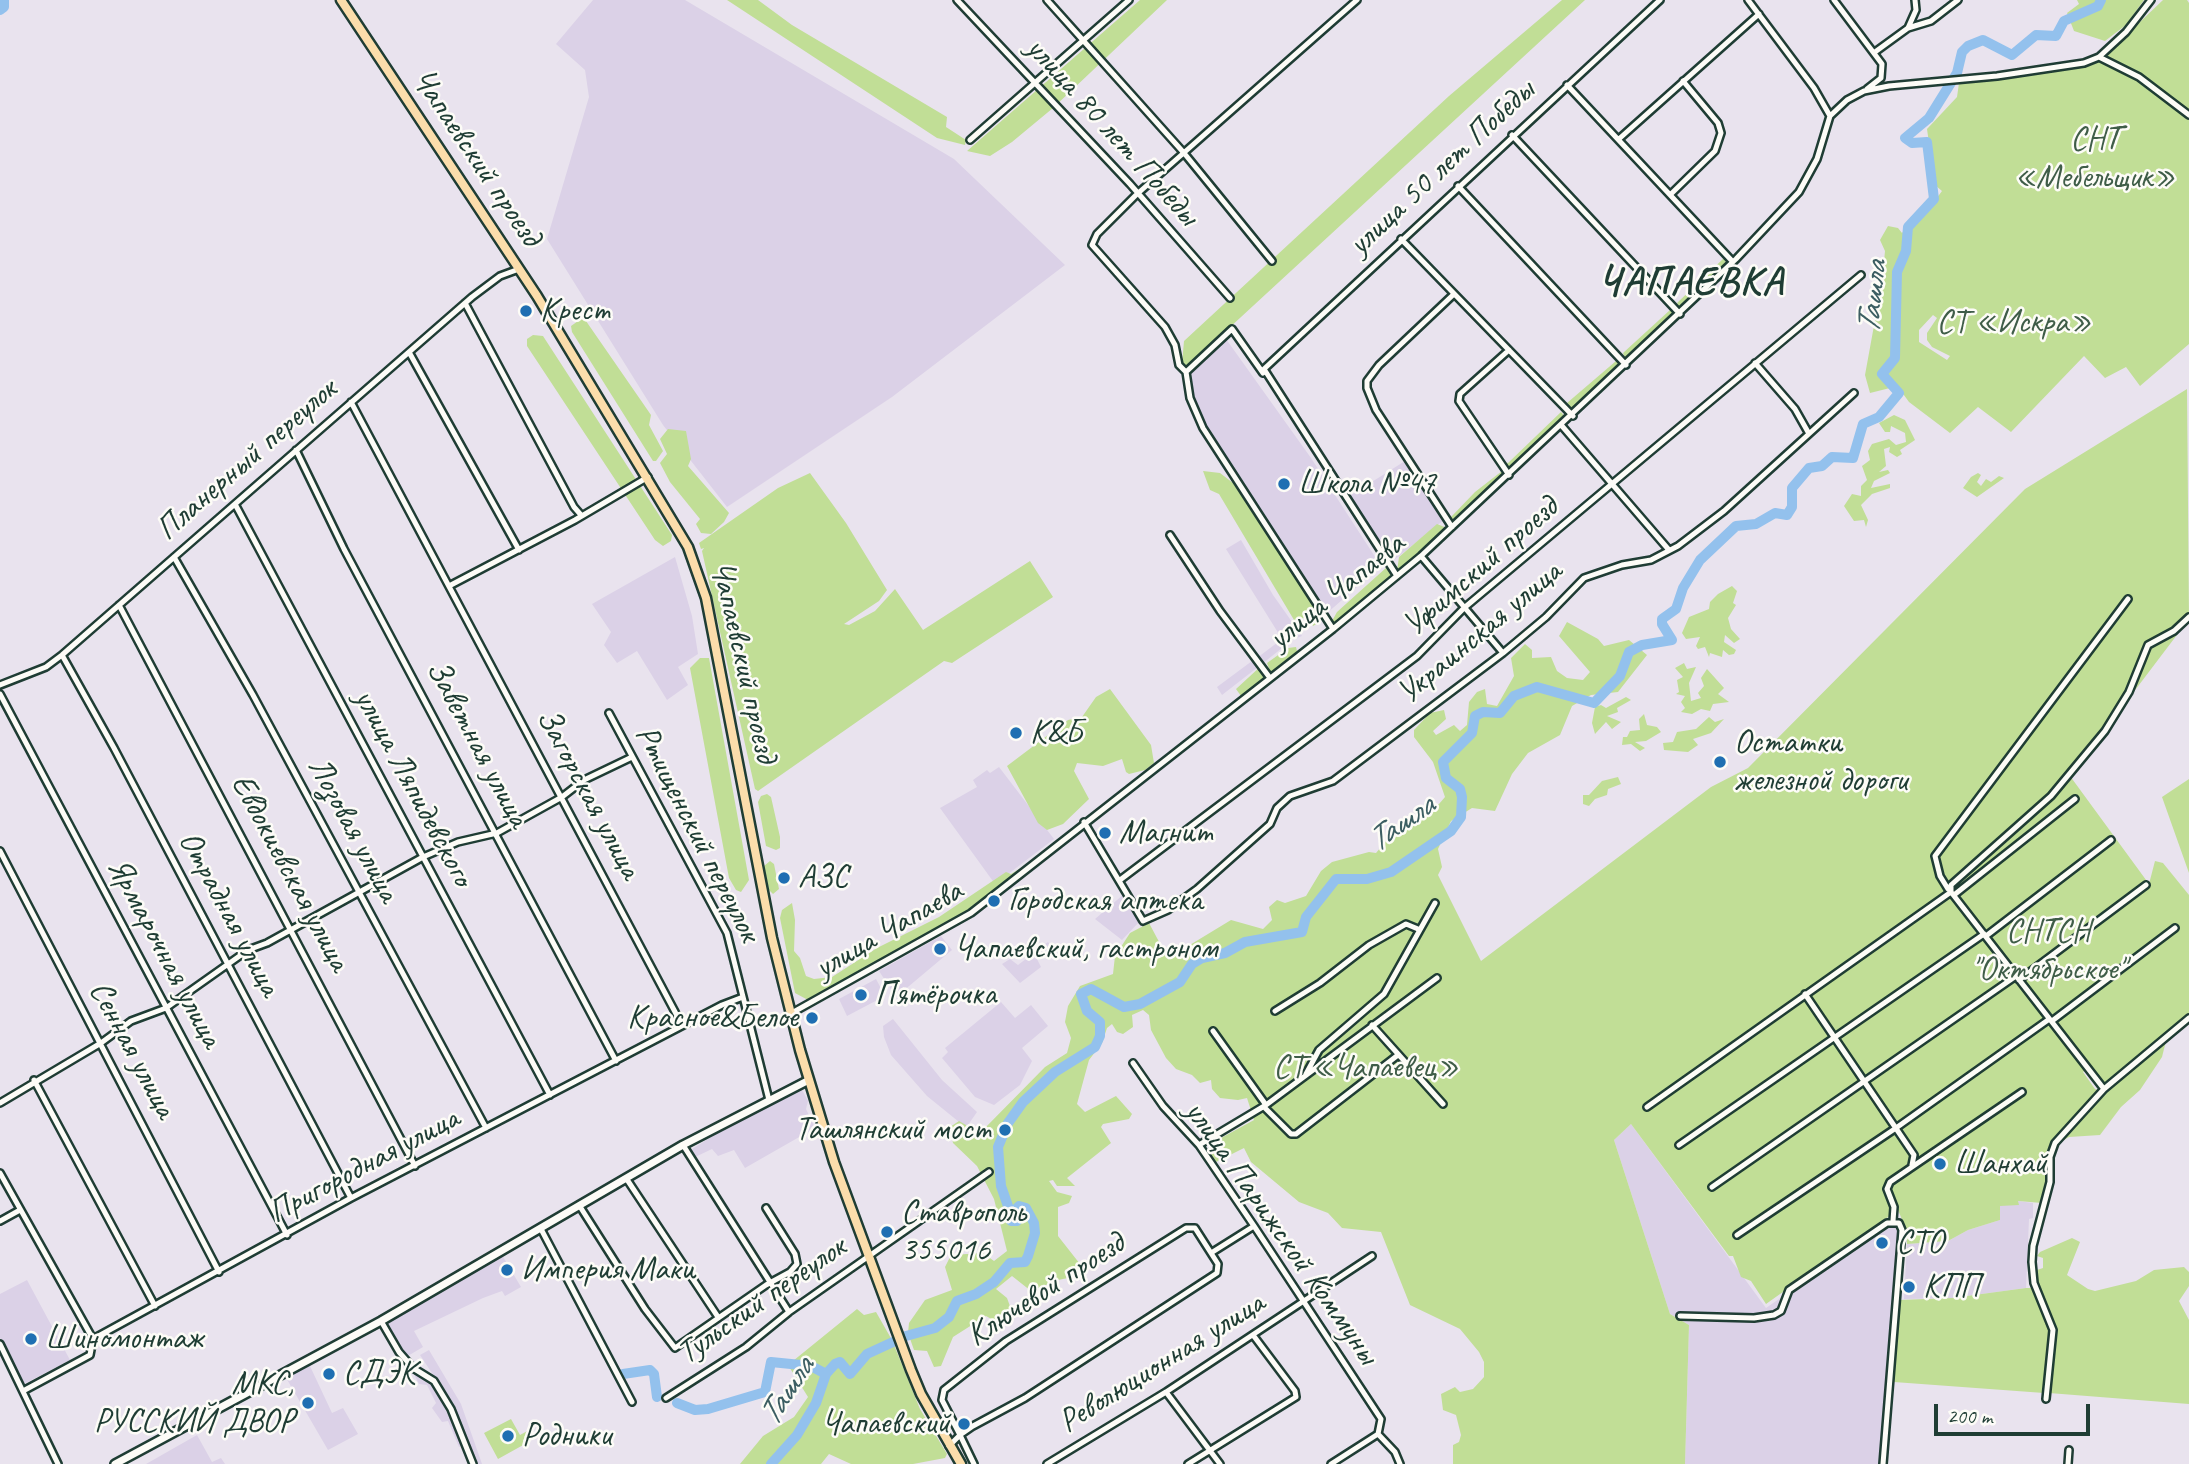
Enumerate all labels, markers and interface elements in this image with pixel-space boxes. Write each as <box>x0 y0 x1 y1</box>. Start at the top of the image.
street label: улица 80 лет Победы <box>1017 30 1207 234</box>
street label: Чапаевский проезд <box>402 62 550 254</box>
street label: улица 50 лет Победы <box>1341 72 1543 264</box>
park label: СНТ «Мебельщик» <box>2015 120 2175 198</box>
water label: Ташла <box>1848 259 1898 337</box>
district label: ЧАПАЕВКА <box>1594 260 1788 308</box>
place label: Крест <box>540 291 610 331</box>
marker: Крест <box>518 303 534 319</box>
park label: СТ «Искра» <box>1936 303 2092 343</box>
street label: Планерный переулок <box>148 371 346 549</box>
place label: Школа №47 <box>1298 464 1436 504</box>
marker: Школа №47 <box>1276 476 1292 492</box>
street label: Уфимский проезд <box>1395 489 1567 645</box>
street label: улица Чапаева <box>1261 525 1413 659</box>
street label: Украинская улица <box>1390 553 1570 713</box>
street label: Чапаевский проезд <box>701 558 785 766</box>
street label: Заветная улица <box>416 654 538 834</box>
street label: улица Ляпидевского <box>344 683 482 893</box>
street label: Загорская улица <box>527 702 649 886</box>
place label: К&Б <box>1030 713 1082 753</box>
street label: Ртищенский переулок <box>625 719 769 949</box>
place label: Остатки железной дороги <box>1734 723 1907 801</box>
marker: К&Б <box>1008 725 1024 741</box>
street label: Лозовая улица <box>298 751 408 909</box>
marker: Остатки железной дороги <box>1712 754 1728 770</box>
street label: Евдокиевская улица <box>222 768 358 978</box>
water label: Ташла <box>1359 786 1443 862</box>
place label: Магнит <box>1119 813 1213 853</box>
street label: Отрадная улица <box>169 825 289 1003</box>
marker: Магнит <box>1097 825 1113 841</box>
street label: Ярмарочная улица <box>97 851 231 1055</box>
place label: АЗС <box>798 858 848 898</box>
marker: АЗС <box>776 870 792 886</box>
street label: улица Чапаева <box>808 872 970 988</box>
place label: Городская аптека <box>1008 881 1202 921</box>
marker: Городская аптека <box>986 893 1002 909</box>
park label: СНТСН "Октябрьское" <box>1971 912 2125 990</box>
place label: Чапаевский, гастроном <box>954 929 1217 969</box>
marker: Чапаевский, гастроном <box>932 941 948 957</box>
street label: Сенная улица <box>79 975 185 1125</box>
place label: Пятёрочка <box>875 975 996 1015</box>
marker: Пятёрочка <box>853 987 869 1003</box>
place label: Красное&Белое <box>627 998 798 1038</box>
marker: Красное&Белое <box>804 1010 820 1026</box>
park label: СТ «Чапаевец» <box>1273 1048 1459 1088</box>
street label: улица Парижской Коммуны <box>1175 1094 1387 1372</box>
street label: Пригородная улица <box>262 1099 466 1233</box>
place label: Ташлянский мост <box>795 1110 991 1150</box>
marker: Ташлянский мост <box>997 1122 1013 1138</box>
place label: Шанхай <box>1954 1144 2047 1184</box>
marker: Шанхай <box>1932 1156 1948 1172</box>
place label: Ставрополь 355016 <box>901 1193 1026 1271</box>
place label: СТО <box>1896 1223 1943 1263</box>
marker: Ставрополь 355016 <box>879 1224 895 1240</box>
street label: Ключевой проезд <box>960 1224 1132 1356</box>
street label: Тульский переулок <box>670 1228 854 1374</box>
marker: СТО <box>1874 1235 1890 1251</box>
place label: Империя Маки <box>521 1250 695 1290</box>
marker: Империя Маки <box>499 1262 515 1278</box>
place label: КПП <box>1923 1267 1979 1307</box>
marker: КПП <box>1901 1279 1917 1295</box>
street label: Революционная улица <box>1052 1284 1272 1442</box>
place label: Шиномонтаж <box>45 1319 203 1359</box>
marker: Шиномонтаж <box>23 1331 39 1347</box>
water label: Ташла <box>749 1350 825 1434</box>
place label: СДЭК <box>343 1354 415 1394</box>
place label: МКС, РУССКИЙ ДВОР <box>94 1364 294 1442</box>
marker: СДЭК <box>321 1366 337 1382</box>
scale bar <box>1937 1390 2093 1434</box>
marker: МКС, РУССКИЙ ДВОР <box>300 1395 316 1411</box>
text: 200 m <box>1947 1403 1992 1429</box>
place label: Чапаевский <box>821 1404 950 1444</box>
place label: Родники <box>522 1416 611 1456</box>
marker: Чапаевский <box>956 1416 972 1432</box>
marker: Родники <box>500 1428 516 1444</box>

